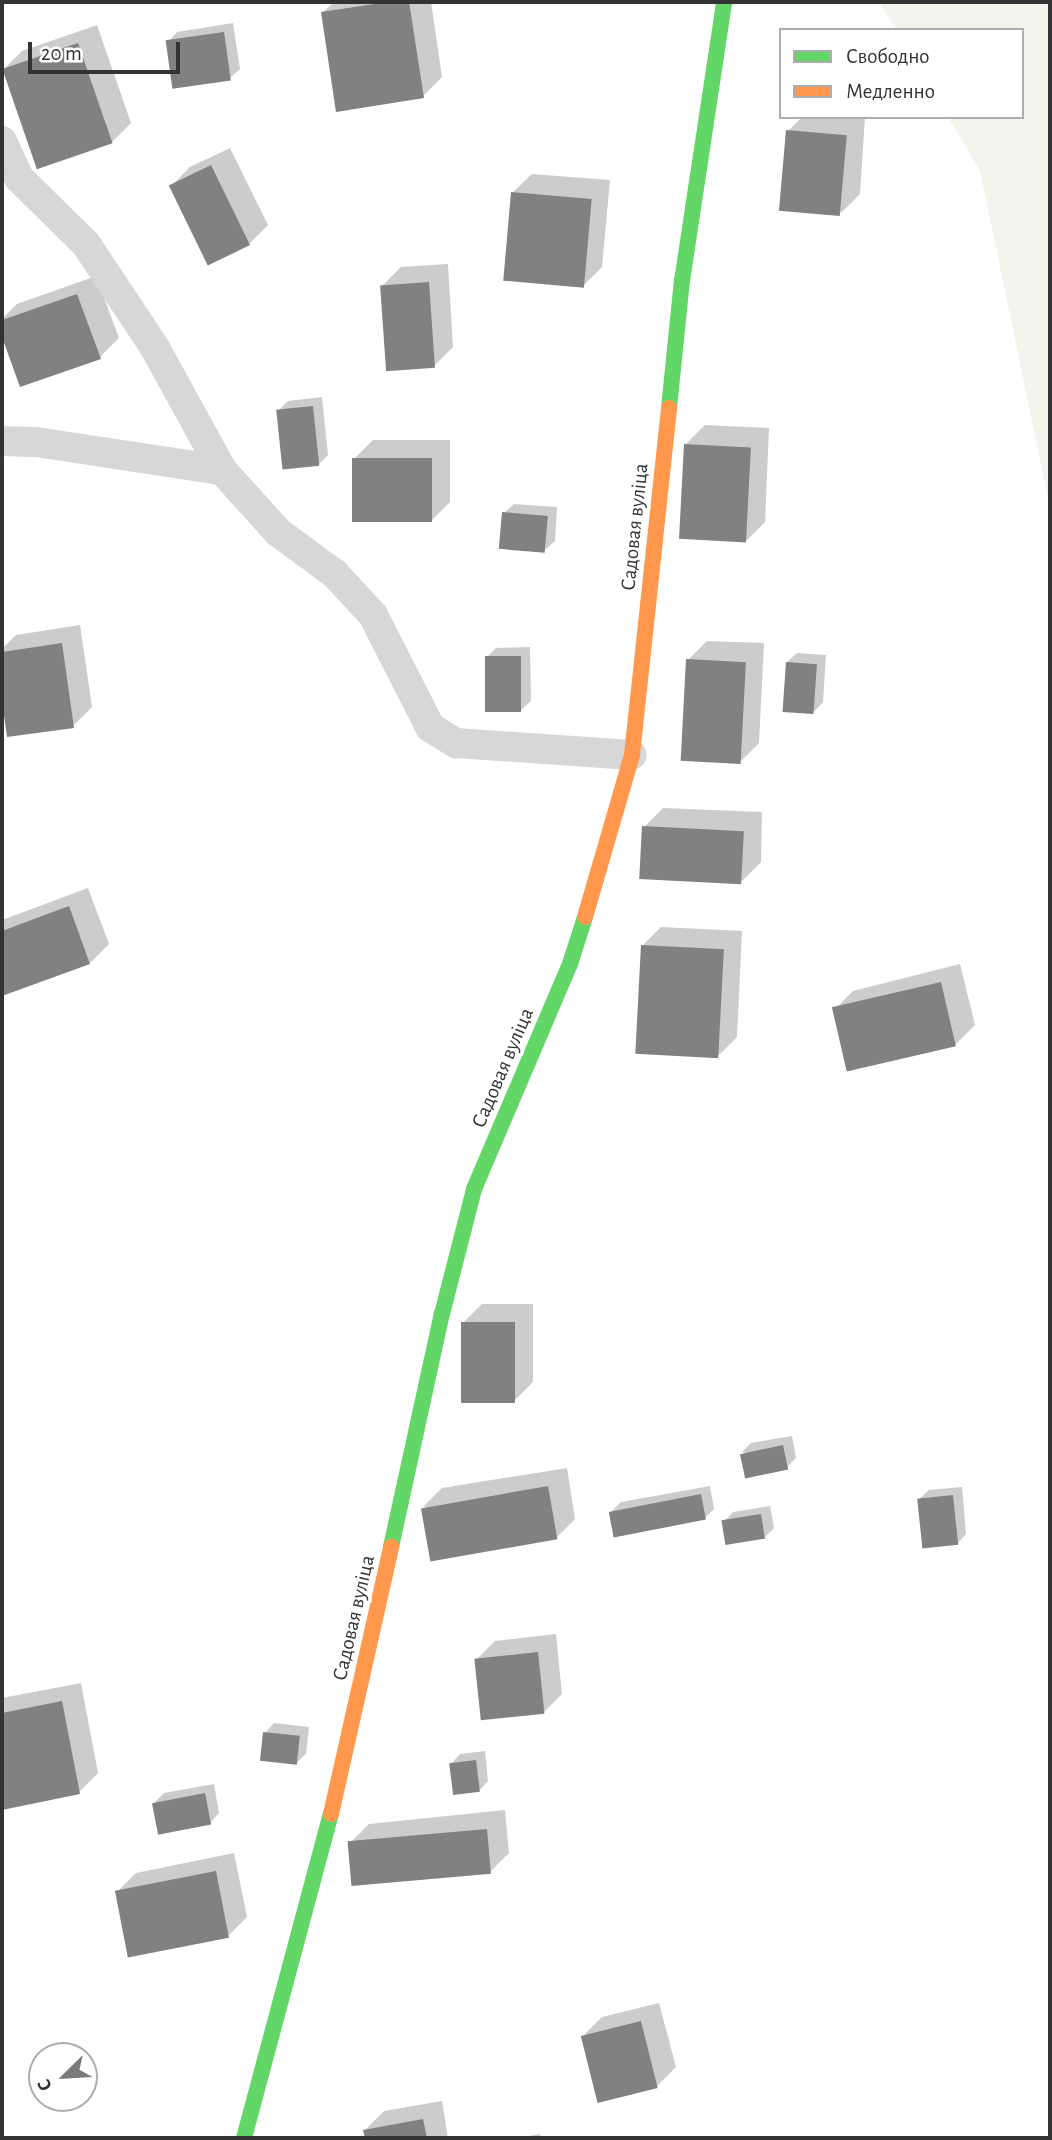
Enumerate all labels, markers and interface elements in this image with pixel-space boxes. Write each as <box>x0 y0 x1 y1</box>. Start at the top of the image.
scale bar <box>32 28 184 72</box>
legend <box>779 28 1024 119</box>
text: 20 m <box>41 43 82 64</box>
text: Свободно <box>846 46 930 67</box>
text: Медленно <box>846 81 935 102</box>
street label: Садовая вуліца <box>616 462 654 592</box>
street label: Садовая вуліца <box>466 1004 540 1132</box>
street label: Садовая вуліца <box>327 1553 381 1683</box>
north arrow <box>28 2042 98 2112</box>
text: С <box>34 2076 56 2094</box>

